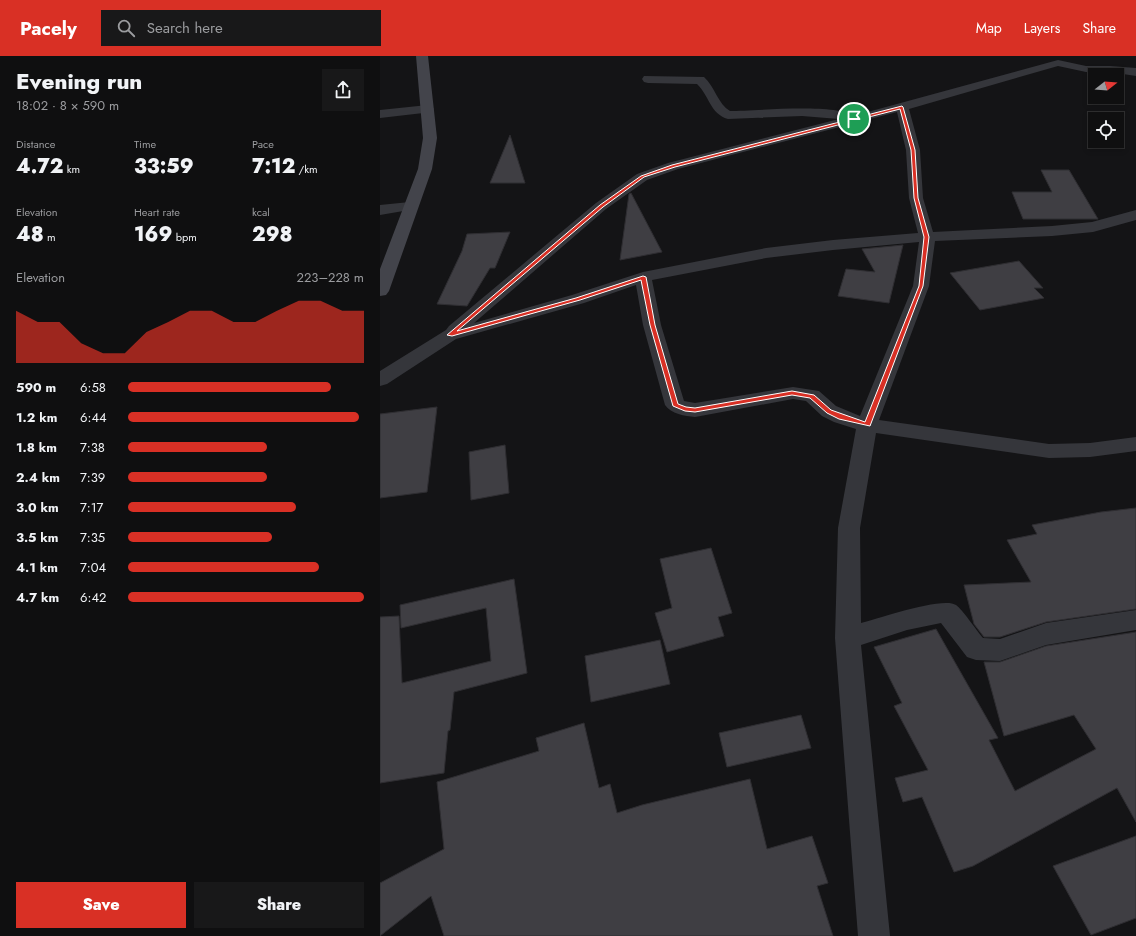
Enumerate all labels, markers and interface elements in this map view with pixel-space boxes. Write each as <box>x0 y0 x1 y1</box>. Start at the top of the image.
search box <box>101 10 381 46</box>
text: Pacely <box>20 15 77 42</box>
icon: search <box>115 17 137 39</box>
text: Search here <box>147 17 223 39</box>
text: Map <box>976 18 1002 38</box>
text: Layers <box>1024 18 1060 38</box>
text: Share <box>1082 18 1116 38</box>
text: Evening run <box>16 65 142 97</box>
north arrow <box>1088 68 1124 104</box>
map controls <box>1088 68 1124 148</box>
button: share <box>322 69 364 111</box>
text: 18:02 · 8 × 590 m <box>16 96 119 115</box>
pin <box>837 102 871 136</box>
icon: arrive <box>843 108 865 130</box>
button: locate <box>1088 112 1124 148</box>
text: Distance <box>16 136 55 152</box>
text: Time <box>134 136 156 152</box>
text: Pace <box>252 136 274 152</box>
text: 4.72 <box>16 152 63 181</box>
text: 33:59 <box>134 152 194 181</box>
text: 7:12 <box>252 152 295 181</box>
text: km <box>63 161 80 177</box>
text: /km <box>295 161 318 177</box>
text: Elevation <box>16 204 58 220</box>
text: Heart rate <box>134 204 180 220</box>
text: kcal <box>252 204 270 220</box>
text: 48 <box>16 220 44 249</box>
text: 169 <box>134 220 172 249</box>
text: 298 <box>252 220 293 249</box>
text: m <box>44 229 56 245</box>
text: bpm <box>172 229 197 245</box>
text: Elevation <box>16 268 65 287</box>
text: 223–228 m <box>297 268 364 287</box>
text: 590 m <box>16 378 56 397</box>
text: 6:58 <box>80 378 106 397</box>
text: 1.2 km <box>16 408 57 427</box>
text: 6:44 <box>80 408 107 427</box>
text: 1.8 km <box>16 438 57 457</box>
text: 7:38 <box>80 438 105 457</box>
text: 2.4 km <box>16 468 60 487</box>
text: 7:39 <box>80 468 105 487</box>
text: 3.0 km <box>16 498 59 517</box>
text: 7:17 <box>80 498 103 517</box>
text: 3.5 km <box>16 528 59 547</box>
text: 7:35 <box>80 528 105 547</box>
text: 4.1 km <box>16 558 58 577</box>
text: 7:04 <box>80 558 106 577</box>
text: 4.7 km <box>16 588 59 607</box>
text: 6:42 <box>80 588 106 607</box>
button: Save <box>16 882 186 928</box>
button: Share <box>194 882 364 928</box>

